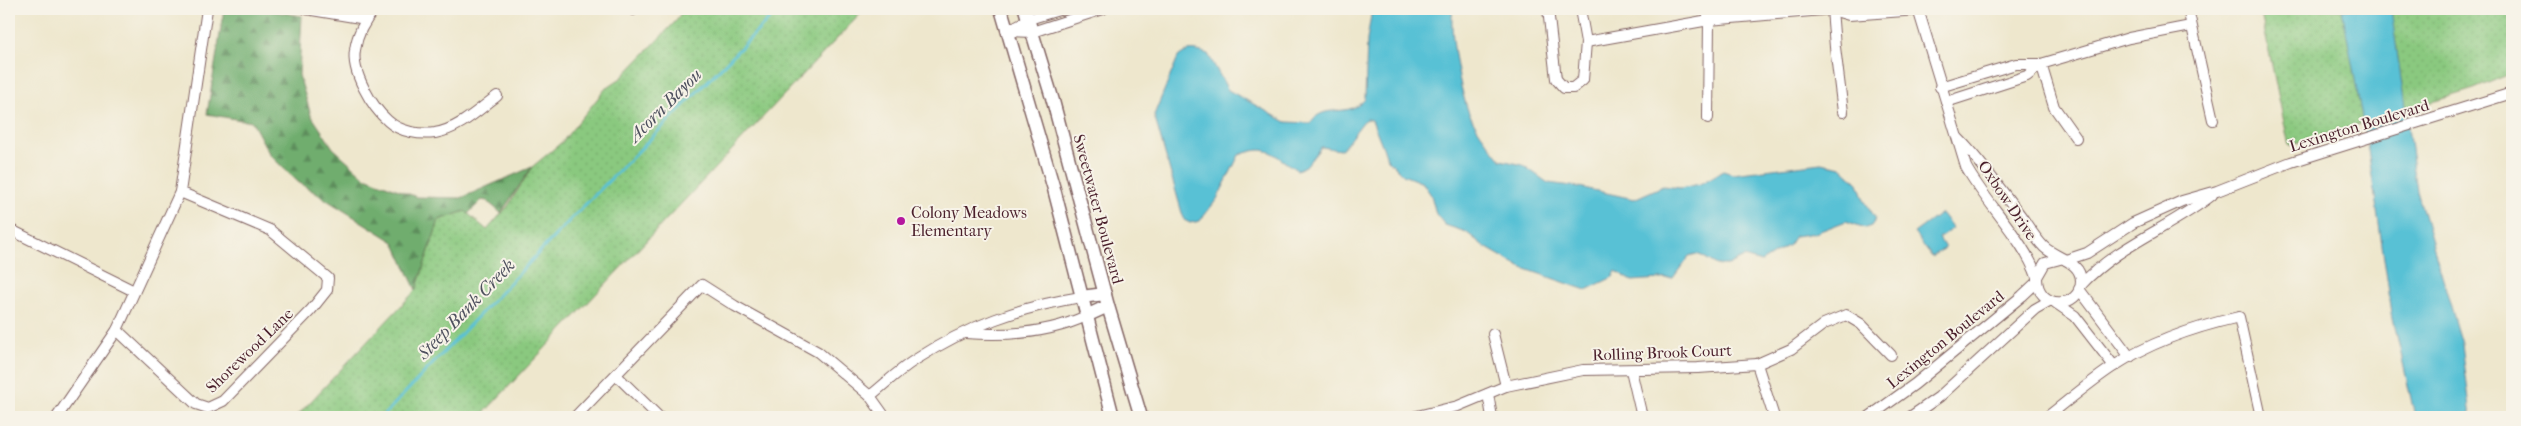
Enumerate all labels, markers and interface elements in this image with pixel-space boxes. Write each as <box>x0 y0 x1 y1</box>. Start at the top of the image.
water label: Acorn Bayou <box>623 64 706 148</box>
street label: Lexington Boulevard <box>2287 95 2432 156</box>
street label: Sweetwater Boulevard <box>1069 132 1128 286</box>
street label: Oxbow Drive <box>1974 157 2041 244</box>
place label: Colony Meadows Elementary <box>911 203 1027 240</box>
marker: Colony Meadows Elementary <box>895 215 907 227</box>
water label: Steep Bank Creek <box>412 255 520 365</box>
street label: Lexington Boulevard <box>1883 286 2008 392</box>
street label: Shorewood Lane <box>202 304 297 397</box>
street label: Rolling Brook Court <box>1592 341 1732 364</box>

